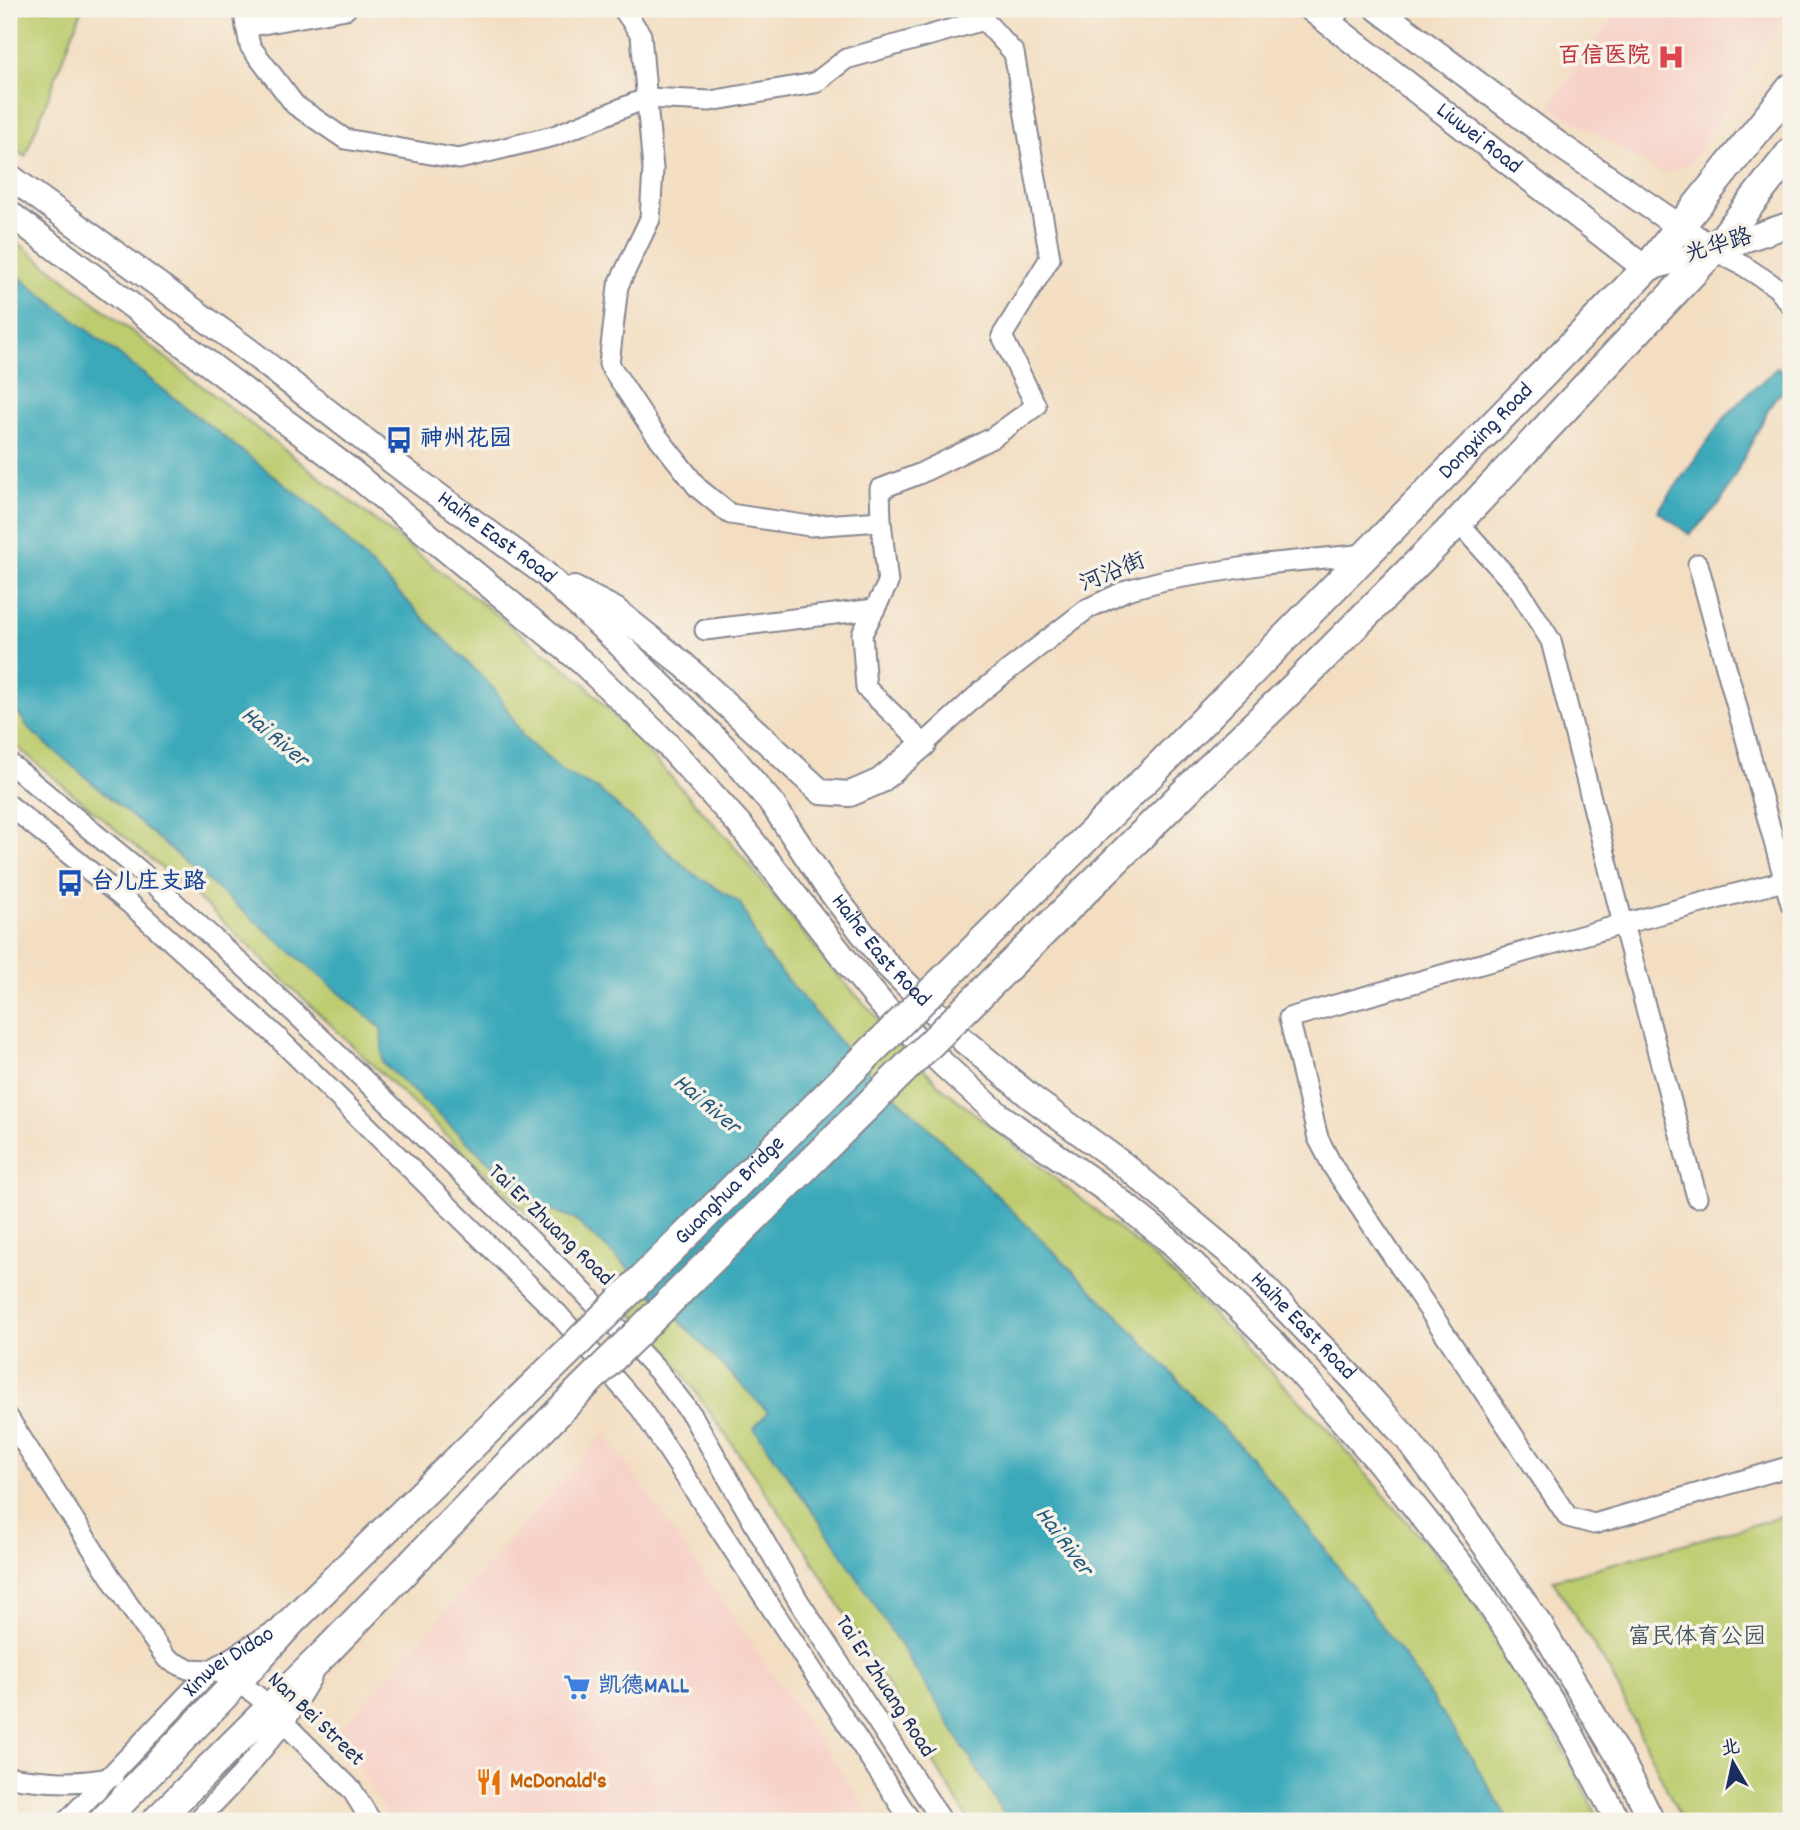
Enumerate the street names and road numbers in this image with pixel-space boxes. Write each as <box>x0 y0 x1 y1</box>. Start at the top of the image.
street label: Liuwei Road <box>1428 95 1529 183</box>
street label: 光华路 <box>1681 221 1757 273</box>
street label: Dongxing Road <box>1431 376 1542 488</box>
street label: Haihe East Road <box>430 483 563 593</box>
street label: 河沿街 <box>1075 546 1151 602</box>
street label: Haihe East Road <box>822 887 938 1015</box>
street label: Guanghua Bridge <box>667 1129 793 1254</box>
street label: Tai Er Zhuang Road <box>480 1157 620 1295</box>
street label: Haihe East Road <box>1242 1265 1363 1389</box>
street label: Tai Er Zhuang Road <box>825 1609 943 1765</box>
street label: Xinwei Didao <box>176 1618 281 1706</box>
street label: Nan Bei Street <box>259 1665 371 1775</box>

